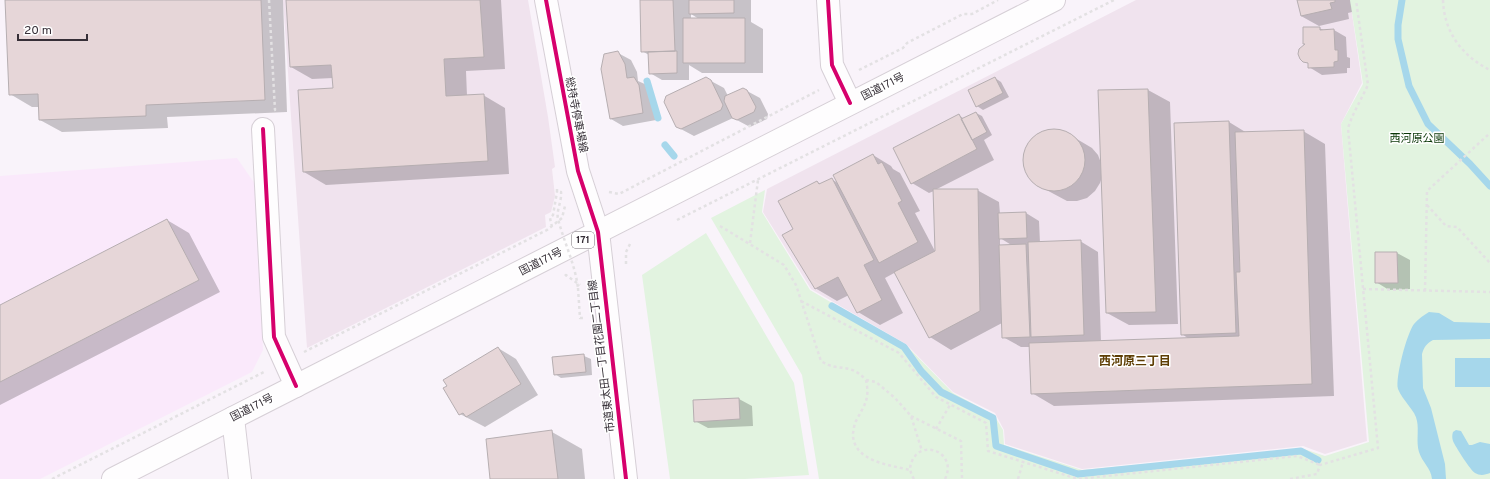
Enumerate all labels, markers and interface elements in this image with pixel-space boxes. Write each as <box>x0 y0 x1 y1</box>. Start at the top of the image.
scale bar <box>18 16 87 42</box>
text: 20 m <box>24 23 52 39</box>
street label: 国道171号 <box>859 70 907 104</box>
street label: 総持寺停車場線 <box>562 76 590 154</box>
park label: 西河原公園 <box>1390 132 1445 146</box>
road number: 171 <box>572 232 594 248</box>
street label: 国道171号 <box>517 245 565 279</box>
street label: 市道東太田一丁目花園二丁目線 <box>586 279 618 433</box>
district label: 西河原三丁目 <box>1099 354 1171 370</box>
street label: 国道171号 <box>228 391 276 425</box>

